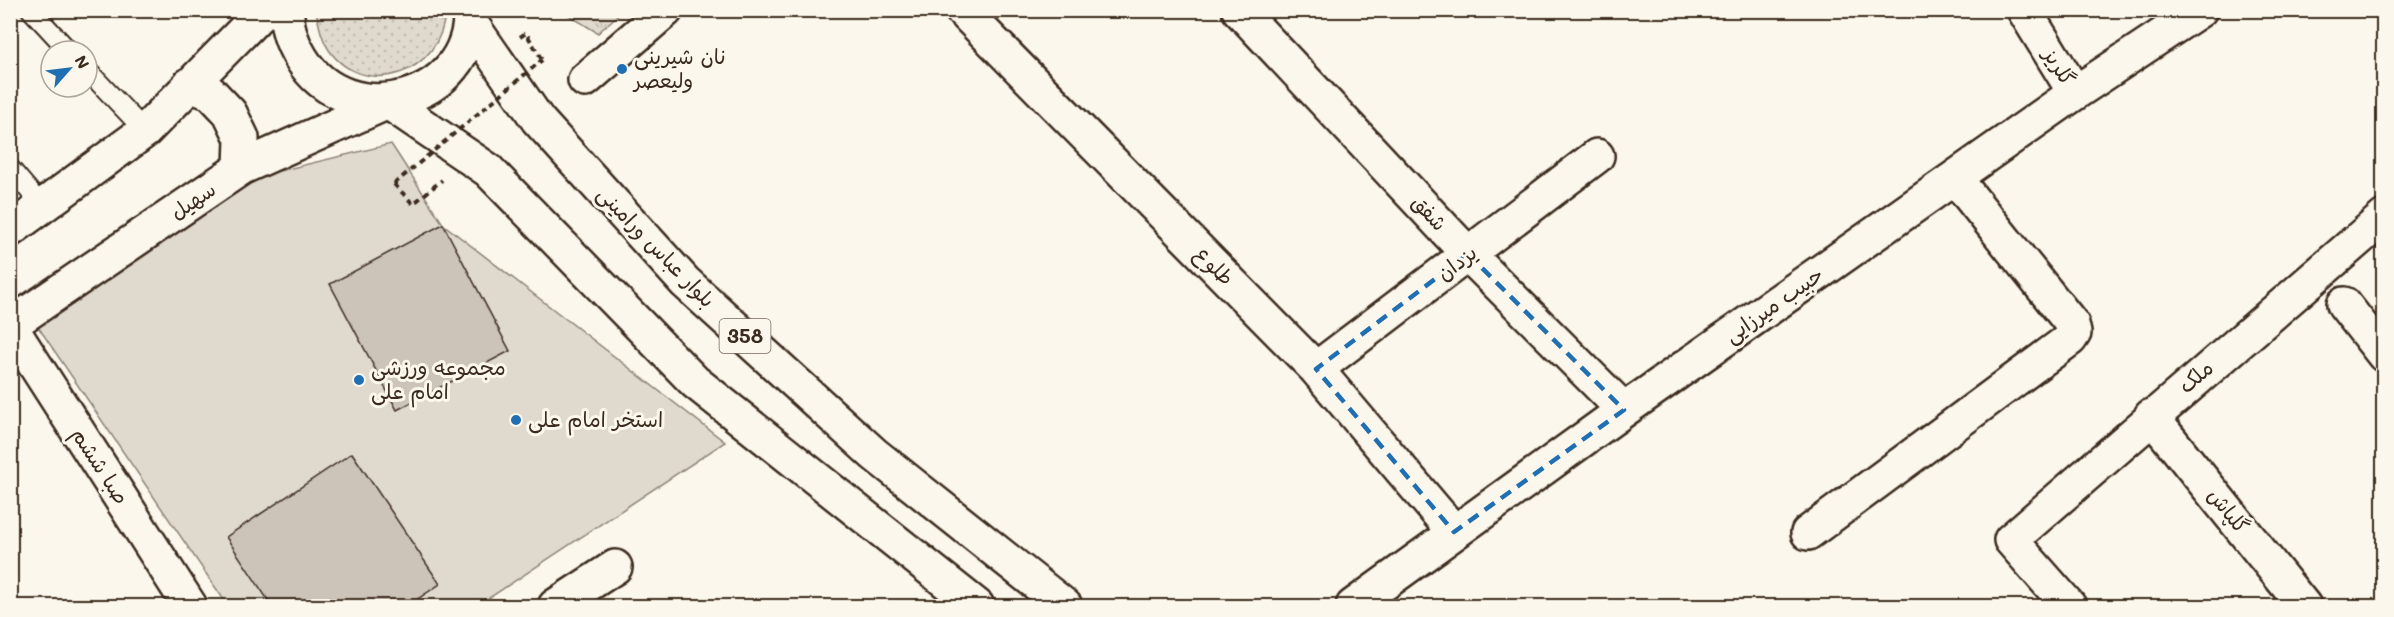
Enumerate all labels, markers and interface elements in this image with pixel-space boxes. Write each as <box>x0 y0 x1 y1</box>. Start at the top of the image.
north arrow <box>39 39 99 99</box>
street label: گلریز <box>2037 41 2082 90</box>
place label: نان شیرینی ولیعصر <box>632 42 726 93</box>
text: N <box>71 51 95 72</box>
marker: نان شیرینی ولیعصر <box>615 62 629 76</box>
street label: سهیل <box>164 175 220 225</box>
street label: بلوار عباس ورامینی <box>591 180 722 314</box>
street label: شفق <box>1407 188 1454 236</box>
street label: یزدان <box>1431 238 1482 286</box>
street label: طلوع <box>1187 239 1241 293</box>
street label: حبیب میرزایی <box>1718 260 1829 349</box>
road number: 358 <box>720 319 771 353</box>
place label: مجموعه ورزشی امام علی <box>371 353 506 408</box>
street label: ملک <box>2172 353 2218 398</box>
marker: مجموعه ورزشی امام علی <box>352 373 366 387</box>
place label: استخر امام علی <box>528 405 663 436</box>
marker: استخر امام علی <box>509 413 523 427</box>
street label: صبا ششم <box>63 422 136 511</box>
street label: گلپاش <box>2202 482 2256 539</box>

